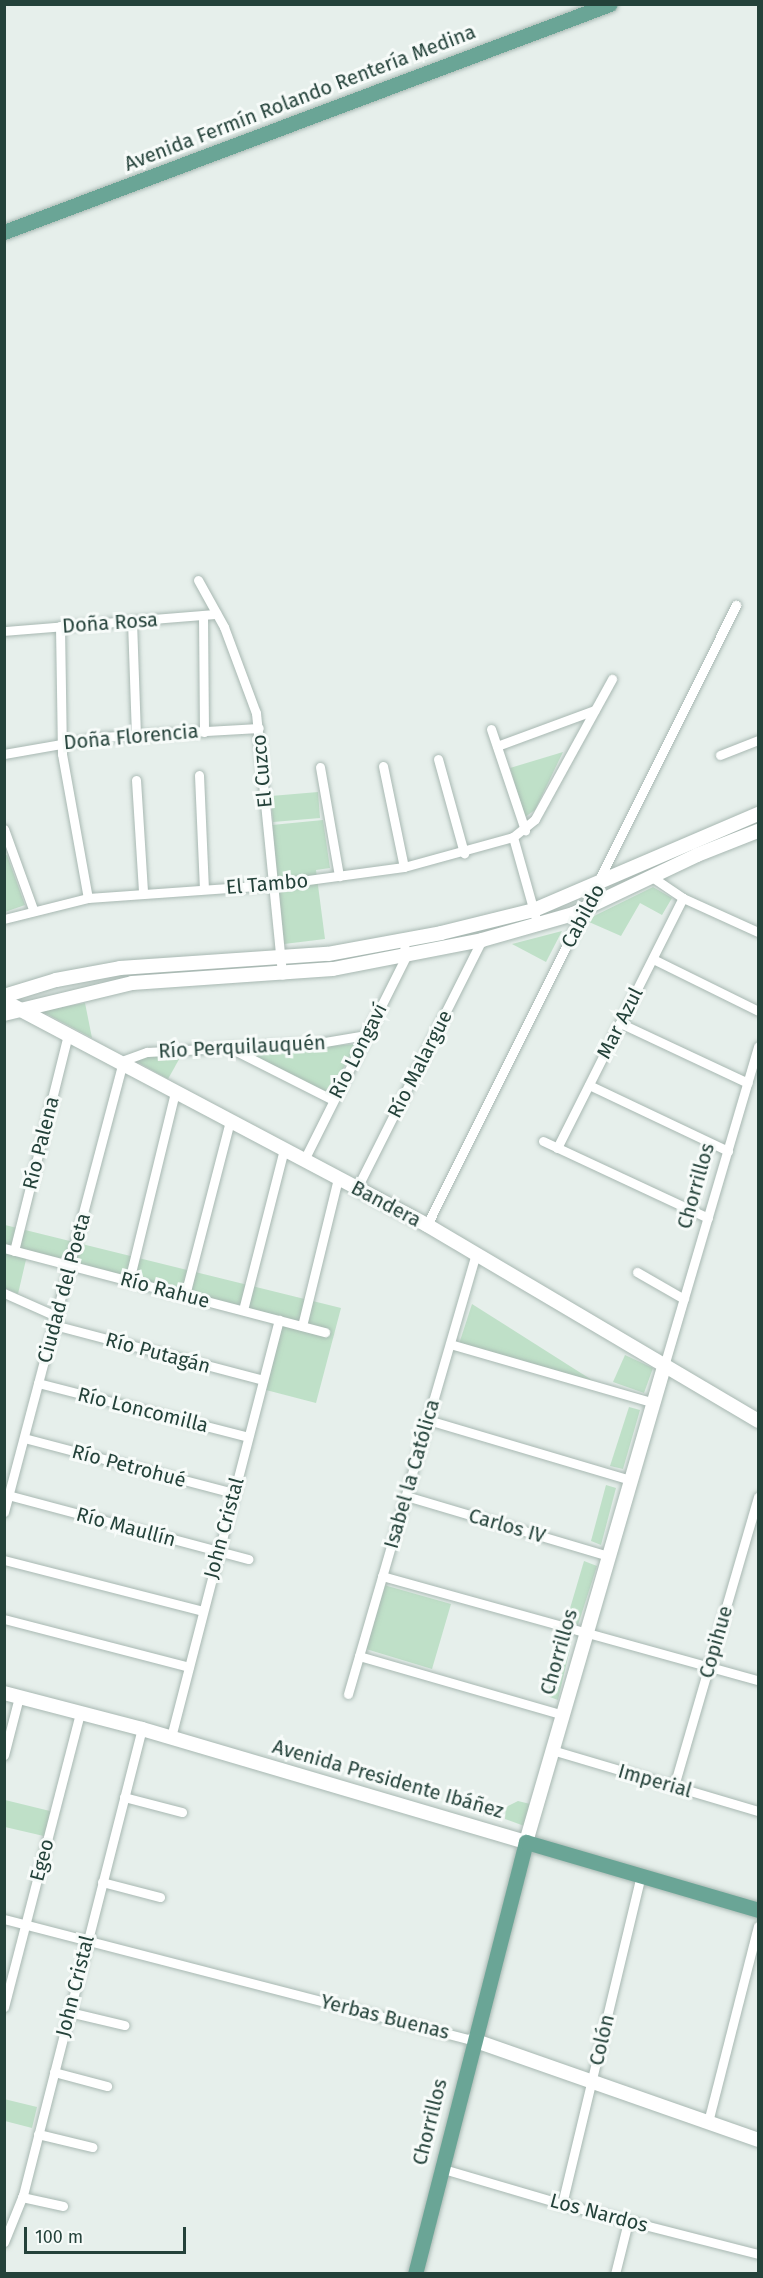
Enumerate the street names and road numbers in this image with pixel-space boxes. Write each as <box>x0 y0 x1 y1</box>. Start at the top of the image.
street label: Avenida Fermín Rolando Rentería Medina <box>121 20 479 176</box>
street label: Doña Rosa <box>61 608 159 638</box>
street label: Doña Florencia <box>63 719 199 755</box>
street label: El Cuzco <box>247 733 277 809</box>
street label: El Tambo <box>225 868 309 900</box>
street label: Cabildo <box>556 880 610 952</box>
street label: Mar Azul <box>592 983 648 1063</box>
street label: Río Longaví <box>324 999 392 1103</box>
street label: Río Malargue <box>383 1006 457 1122</box>
street label: Río Perquilauquén <box>158 1031 326 1063</box>
street label: Río Palena <box>18 1094 64 1192</box>
street label: Chorrillos <box>672 1140 720 1232</box>
street label: Bandera <box>347 1176 425 1232</box>
street label: Ciudad del Poeta <box>32 1210 96 1366</box>
street label: Río Rahue <box>118 1267 212 1313</box>
street label: Río Putagán <box>103 1327 213 1379</box>
street label: Río Loncomilla <box>75 1382 211 1438</box>
street label: Isabel la Católica <box>379 1397 445 1551</box>
street label: Río Petrohué <box>69 1439 189 1493</box>
street label: John Cristal <box>199 1475 249 1581</box>
street label: Río Maullín <box>74 1502 178 1552</box>
street label: Carlos IV <box>466 1504 548 1548</box>
street label: Copihue <box>694 1603 738 1681</box>
street label: Chorrillos <box>535 1606 583 1698</box>
street label: Avenida Presidente Ibáñez <box>270 1734 506 1824</box>
street label: Imperial <box>615 1759 695 1803</box>
street label: Egeo <box>25 1836 59 1884</box>
street label: John Cristal <box>51 1933 99 2039</box>
street label: Yerbas Buenas <box>318 1989 452 2045</box>
street label: Colón <box>584 2012 620 2068</box>
street label: Chorrillos <box>408 2076 452 2168</box>
street label: Los Nardos <box>547 2188 651 2238</box>

